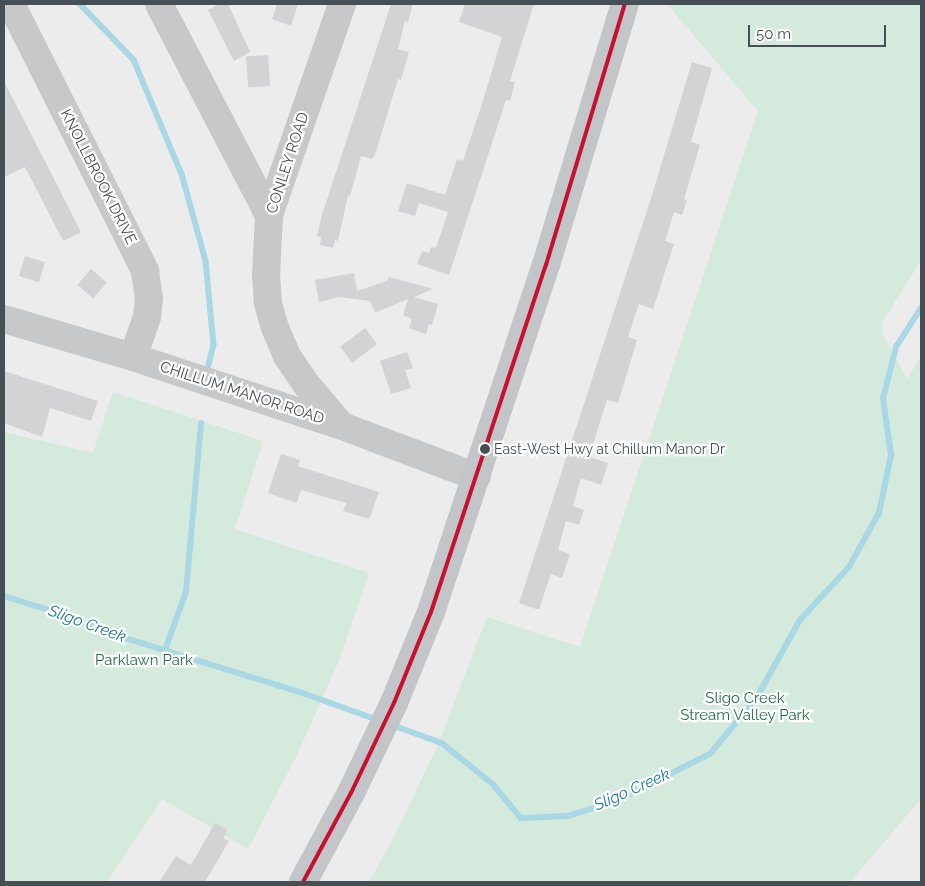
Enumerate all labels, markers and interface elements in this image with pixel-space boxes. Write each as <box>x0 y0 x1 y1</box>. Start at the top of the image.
scale bar <box>750 15 888 47</box>
text: 50 m <box>756 25 791 43</box>
street label: KNOLLBROOK DRIVE <box>56 106 140 248</box>
street label: CONLEY ROAD <box>263 110 313 216</box>
street label: CHILLUM MANOR ROAD <box>158 358 326 428</box>
place label: East-West Hwy at Chillum Manor Dr <box>494 441 726 457</box>
marker: East-West Hwy at Chillum Manor Dr <box>480 444 490 454</box>
water label: Sligo Creek <box>46 601 128 647</box>
park label: Parklawn Park <box>95 652 193 670</box>
park label: Sligo Creek Stream Valley Park <box>680 689 810 724</box>
water label: Sligo Creek <box>591 765 673 815</box>

